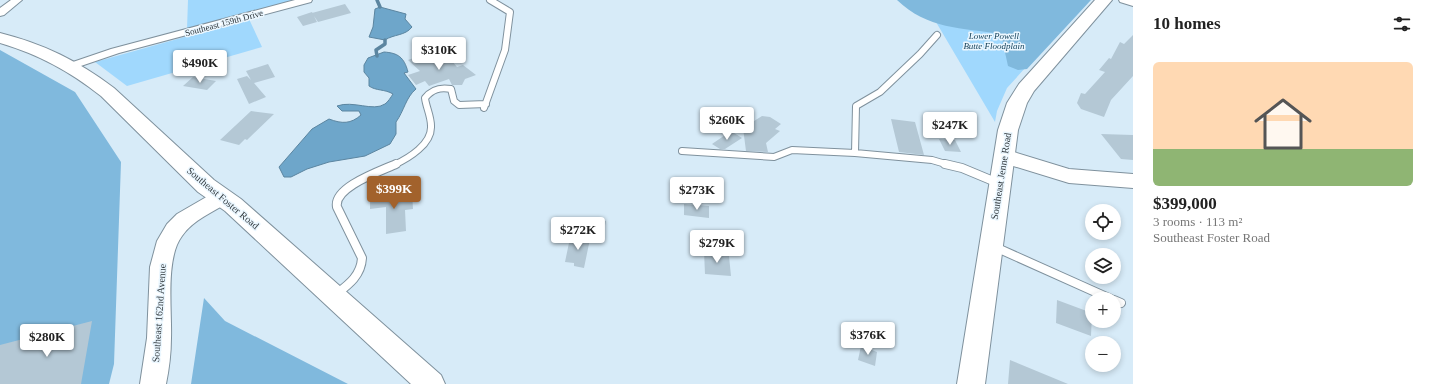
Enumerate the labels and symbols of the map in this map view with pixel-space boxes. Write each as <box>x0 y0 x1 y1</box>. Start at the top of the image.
street label: Southeast 159th Drive <box>184 8 264 38</box>
park label: Lower Powell Butte Floodplain <box>963 31 1025 51</box>
pin: $310K <box>411 37 467 71</box>
pin: $490K <box>172 50 228 84</box>
pin: $260K <box>699 107 755 141</box>
pin: $247K <box>922 112 978 146</box>
street label: Southeast Jenne Road <box>989 132 1013 220</box>
street label: Southeast Foster Road <box>185 165 261 231</box>
pin: $399K <box>366 176 422 210</box>
pin: $273K <box>669 177 725 211</box>
pin: $272K <box>550 217 606 251</box>
pin: $279K <box>689 230 745 264</box>
street label: Southeast 162nd Avenue <box>150 263 168 363</box>
pin: $376K <box>840 322 896 356</box>
pin: $280K <box>19 324 75 358</box>

